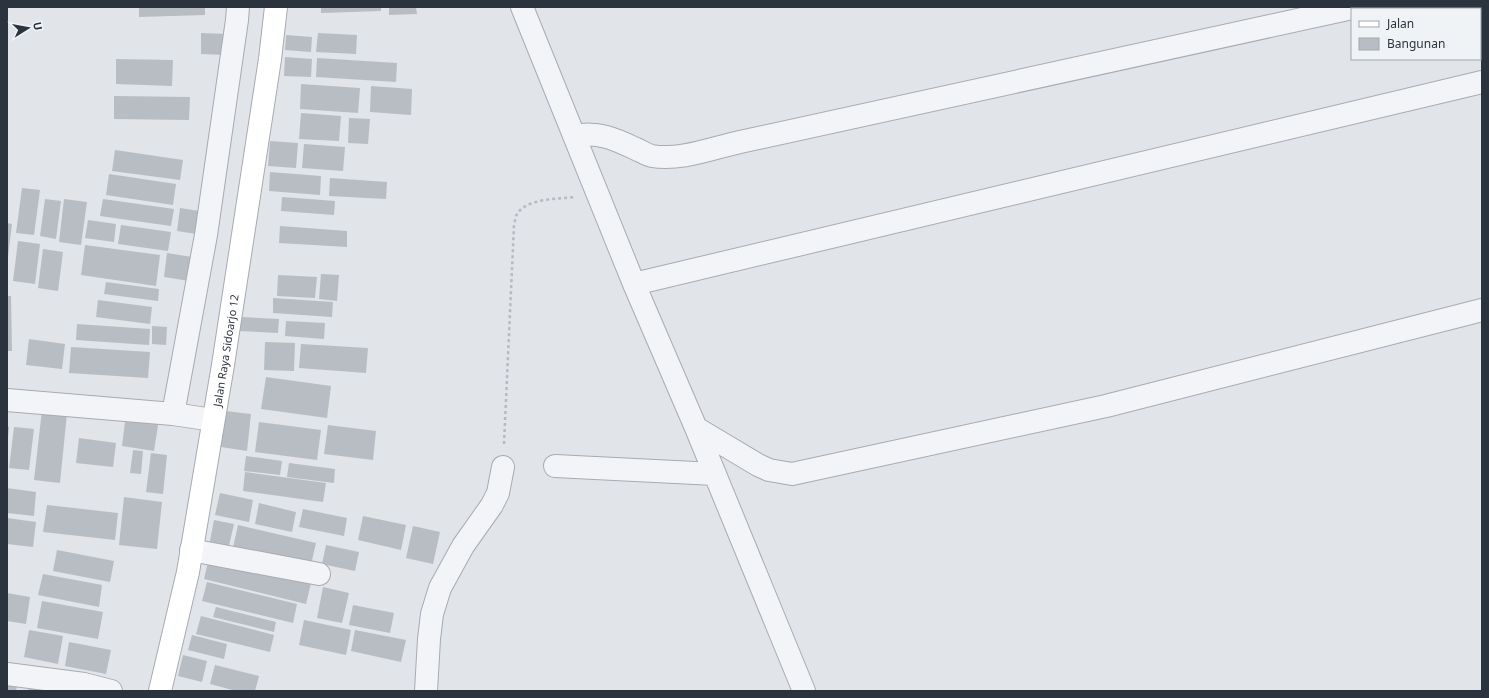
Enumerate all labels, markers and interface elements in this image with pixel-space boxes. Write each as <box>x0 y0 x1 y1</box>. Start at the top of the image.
north arrow <box>8 8 48 48</box>
legend <box>1351 8 1481 60</box>
text: Jalan <box>1386 15 1414 32</box>
text: U <box>30 20 46 32</box>
text: Bangunan <box>1387 35 1445 52</box>
street label: Jalan Raya Sidoarjo 12 <box>208 293 241 409</box>

